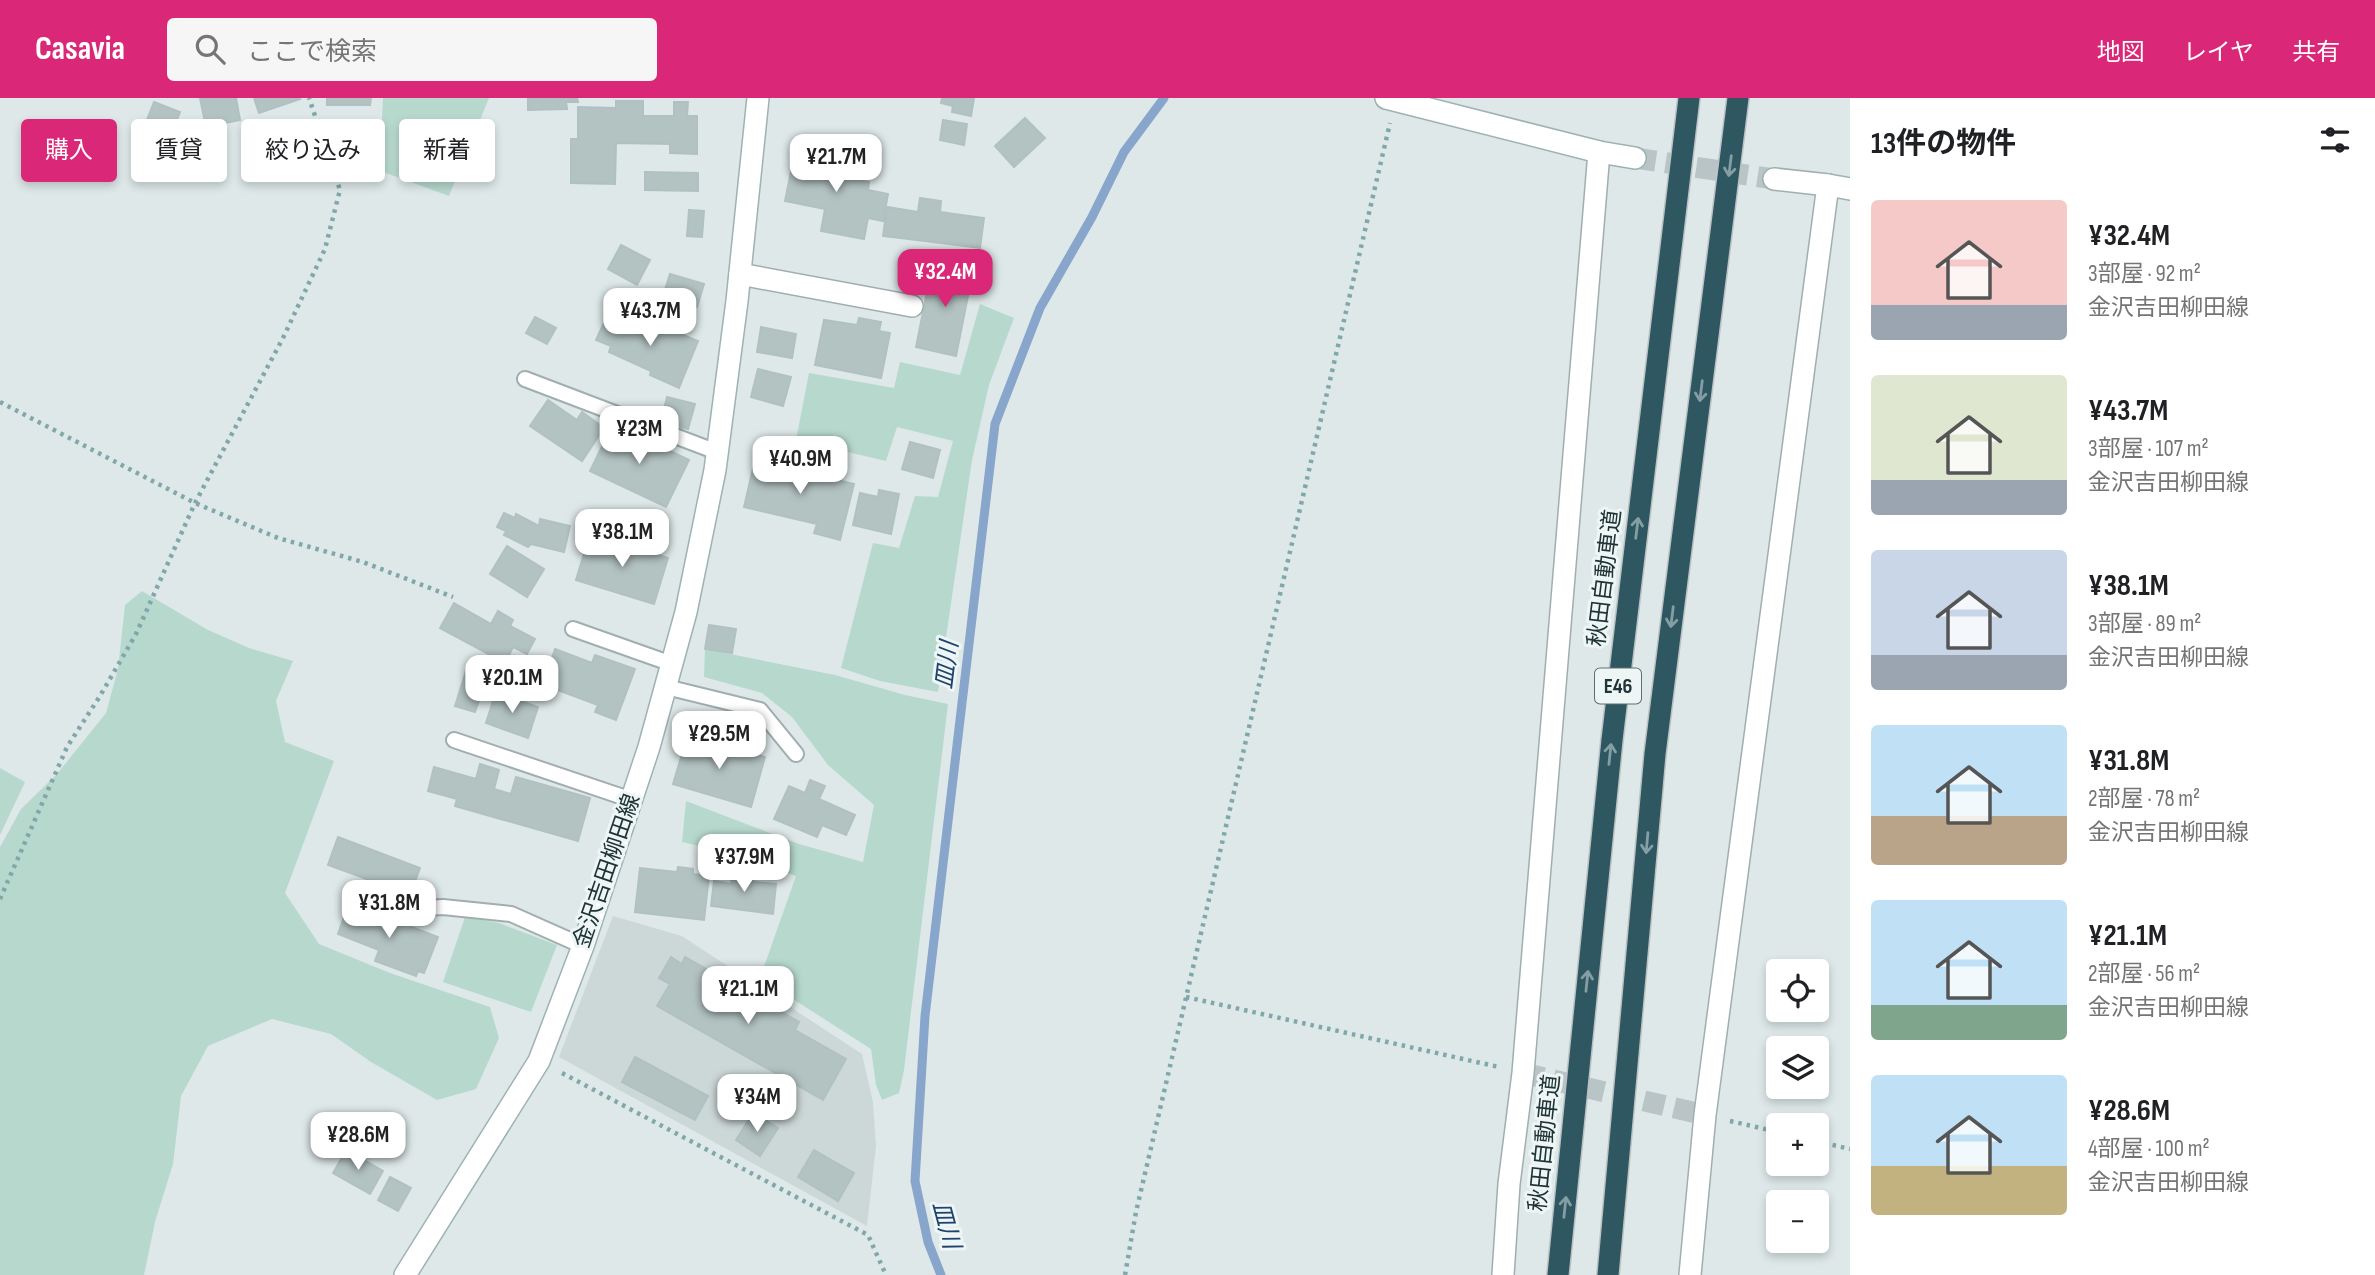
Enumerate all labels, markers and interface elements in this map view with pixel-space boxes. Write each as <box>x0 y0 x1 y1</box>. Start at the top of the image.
search box <box>167 18 657 81</box>
text: Casavia <box>35 29 125 69</box>
icon: search <box>191 30 229 68</box>
text: ここで検索 <box>247 37 377 68</box>
text: 地図 <box>2097 38 2145 67</box>
text: レイヤ <box>2183 38 2254 67</box>
text: 共有 <box>2292 38 2340 67</box>
chip: 購入 <box>21 119 117 182</box>
chip: 賃貸 <box>131 119 227 182</box>
chip: 絞り込み <box>241 119 385 182</box>
chip: 新着 <box>399 119 495 182</box>
icon: filters <box>2316 121 2354 159</box>
text: 13件の物件 <box>1871 126 2016 162</box>
pin: ¥21.7M <box>779 134 893 194</box>
text: ¥21.7M <box>806 143 866 171</box>
one-way arrow <box>1723 154 1736 177</box>
text: ¥32.4M <box>2088 218 2170 254</box>
icon: home <box>1927 228 2011 312</box>
pin: ¥32.4M <box>888 250 1002 309</box>
text: ¥32.4M <box>914 258 976 286</box>
text: 3部屋 · 92 m² <box>2088 260 2201 288</box>
pin: ¥43.7M <box>593 288 707 348</box>
text: 金沢吉田柳田線 <box>2088 294 2249 322</box>
text: ¥43.7M <box>619 297 681 325</box>
one-way arrow <box>1694 380 1707 402</box>
text: ¥43.7M <box>2088 393 2168 429</box>
icon: home <box>1927 403 2011 487</box>
pin: ¥23M <box>598 406 680 466</box>
text: ¥23M <box>616 415 662 443</box>
text: 3部屋 · 107 m² <box>2088 435 2209 463</box>
pin: ¥40.9M <box>743 436 857 496</box>
text: ¥40.9M <box>769 445 831 473</box>
text: 金沢吉田柳田線 <box>2088 469 2249 497</box>
street label: 秋田自動車道 <box>1583 508 1627 648</box>
pin: ¥38.1M <box>565 510 679 569</box>
text: ¥38.1M <box>591 518 653 546</box>
one-way arrow <box>1631 518 1644 540</box>
text: ¥38.1M <box>2088 568 2169 604</box>
icon: home <box>1927 578 2011 662</box>
one-way arrow <box>1666 605 1679 628</box>
text: 3部屋 · 89 m² <box>2088 610 2201 638</box>
water label: 皿川 <box>930 636 965 691</box>
text: 金沢吉田柳田線 <box>2088 644 2249 672</box>
pin: ¥20.1M <box>455 656 569 715</box>
text: ¥20.1M <box>481 664 543 692</box>
road number: E46 <box>1595 668 1641 704</box>
pin: ¥29.5M <box>662 712 776 771</box>
text: ¥29.5M <box>688 720 750 748</box>
text: ¥31.8M <box>2088 743 2169 779</box>
one-way arrow <box>1604 744 1617 766</box>
icon: home <box>1927 753 2011 837</box>
text: 2部屋 · 78 m² <box>2088 785 2200 813</box>
street label: 金沢吉田柳田線 <box>568 790 646 952</box>
text: 金沢吉田柳田線 <box>2088 819 2249 847</box>
one-way arrow <box>1640 831 1653 854</box>
pin: ¥37.9M <box>687 834 801 894</box>
text: ¥37.9M <box>714 843 774 871</box>
pin: ¥31.8M <box>332 880 446 940</box>
text: ¥31.8M <box>358 889 420 917</box>
text: ¥21.1M <box>2088 918 2167 954</box>
icon: home <box>1927 928 2011 1012</box>
map controls <box>1766 959 1829 1253</box>
button: locate <box>1766 959 1829 1022</box>
text: 2部屋 · 56 m² <box>2088 960 2200 988</box>
pin: ¥21.1M <box>691 967 805 1026</box>
one-way arrow <box>1581 970 1594 993</box>
text: ¥21.1M <box>718 975 778 1003</box>
text: 金沢吉田柳田線 <box>2088 994 2249 1022</box>
button: layers <box>1766 1036 1829 1099</box>
street label: 秋田自動車道 <box>1524 1073 1566 1213</box>
pin: ¥34M <box>716 1074 798 1134</box>
text: ¥34M <box>733 1083 781 1111</box>
text: ¥28.6M <box>2088 1093 2170 1129</box>
icon: home <box>1927 1103 2011 1187</box>
pin: ¥28.6M <box>301 1112 415 1172</box>
button: + <box>1766 1113 1829 1176</box>
text: ¥28.6M <box>327 1121 389 1149</box>
text: 4部屋 · 100 m² <box>2088 1135 2210 1163</box>
text: 金沢吉田柳田線 <box>2088 1169 2249 1197</box>
button: − <box>1766 1190 1829 1253</box>
one-way arrow <box>1559 1196 1572 1219</box>
water label: 皿川 <box>926 1198 967 1255</box>

